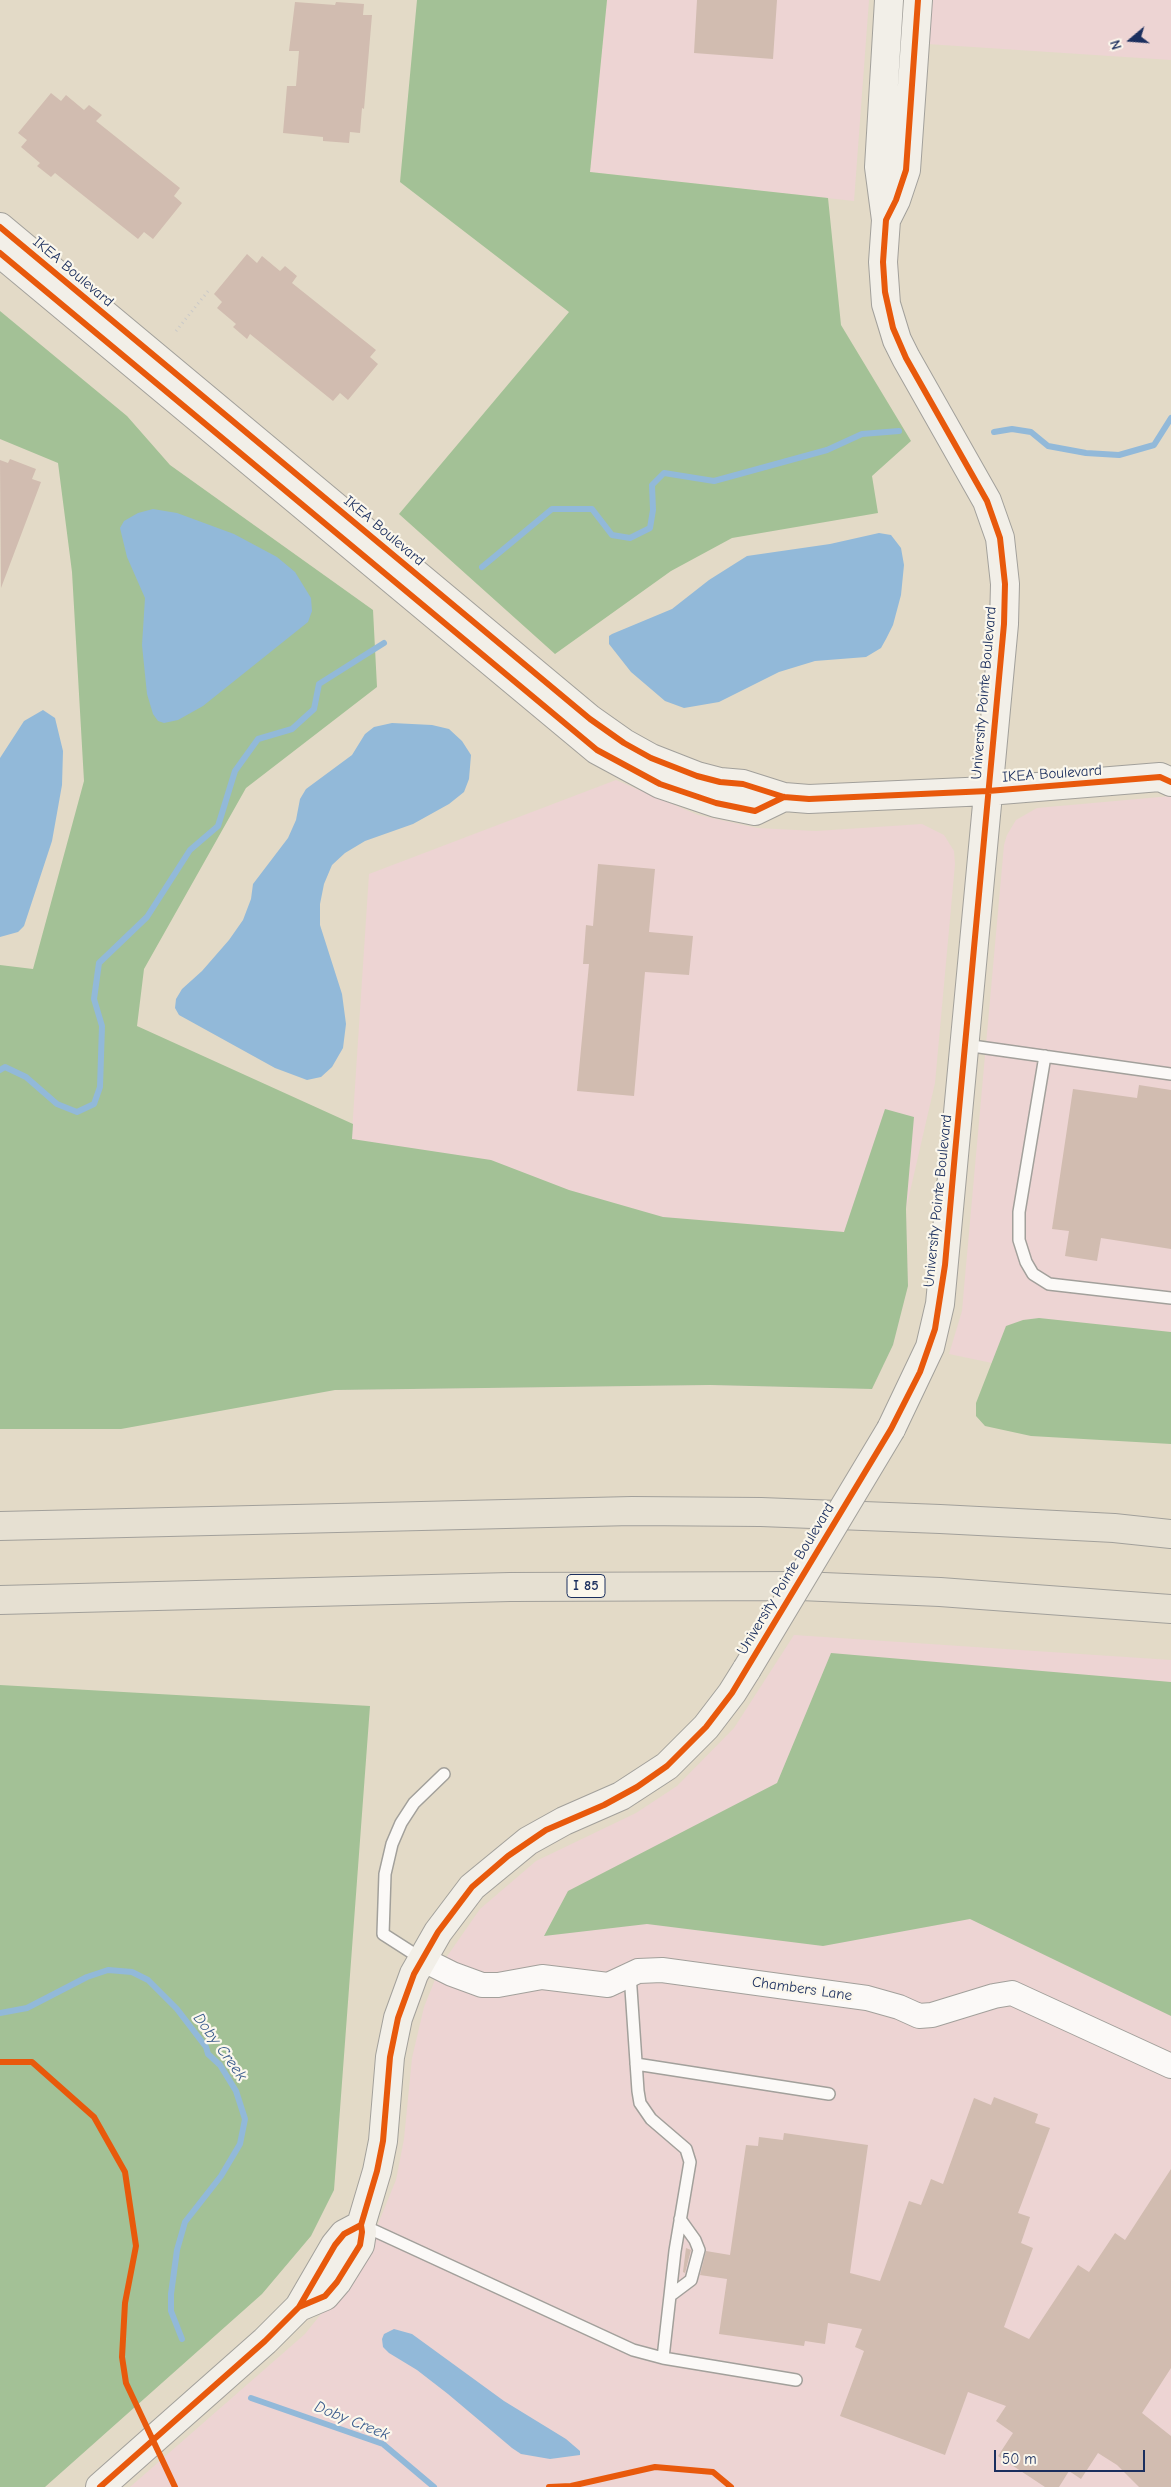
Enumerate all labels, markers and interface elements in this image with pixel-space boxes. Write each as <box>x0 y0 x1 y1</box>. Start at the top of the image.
north arrow <box>1106 15 1156 65</box>
text: N <box>1107 38 1126 52</box>
street label: IKEA Boulevard <box>29 233 117 311</box>
street label: IKEA Boulevard <box>340 492 428 570</box>
street label: University Pointe Boulevard <box>967 606 1001 780</box>
street label: IKEA Boulevard <box>1002 762 1102 786</box>
street label: University Pointe Boulevard <box>920 1114 956 1288</box>
street label: University Pointe Boulevard <box>734 1500 838 1658</box>
road number: I 85 <box>567 1574 605 1598</box>
street label: Chambers Lane <box>751 1973 853 2005</box>
water label: Doby Creek <box>189 2009 251 2085</box>
water label: Doby Creek <box>312 2397 392 2445</box>
scale bar <box>996 2440 1147 2472</box>
text: 50 m <box>1002 2450 1037 2468</box>

